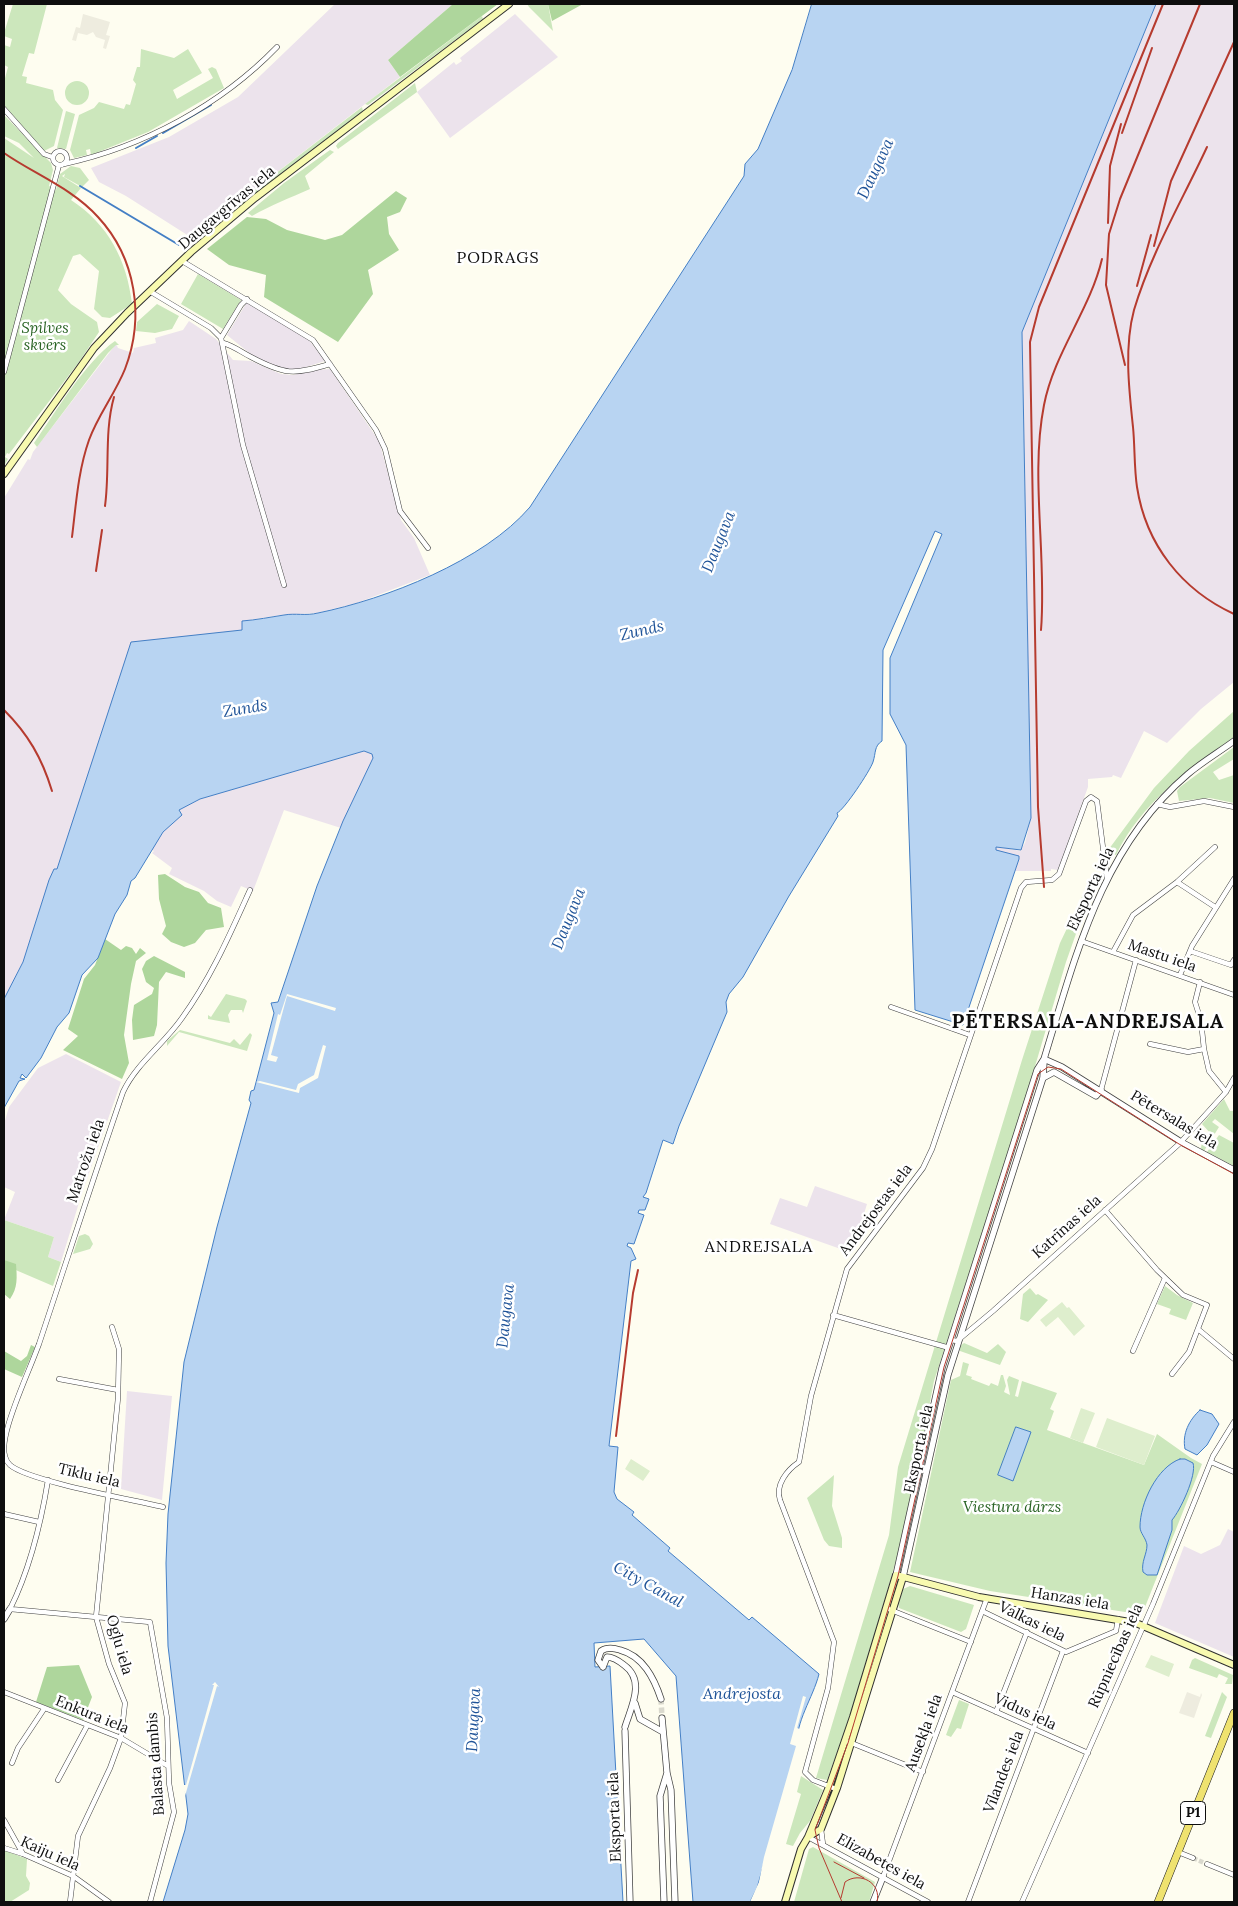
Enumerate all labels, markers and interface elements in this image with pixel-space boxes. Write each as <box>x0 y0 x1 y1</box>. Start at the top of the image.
water label: Daugava <box>854 136 898 202</box>
street label: Daugavgrīvas iela <box>175 162 279 254</box>
district label: PODRAGS <box>456 248 540 268</box>
park label: Spilves skvērs <box>21 320 69 355</box>
water label: Daugava <box>698 509 740 575</box>
water label: Zunds <box>618 617 666 645</box>
water label: Zunds <box>221 696 269 722</box>
street label: Eksporta iela <box>1064 844 1118 934</box>
water label: Daugava <box>548 886 590 952</box>
street label: Mastu iela <box>1125 936 1199 976</box>
district label: PĒTERSALA-ANDREJSALA <box>949 1010 1227 1034</box>
street label: Pētersalas iela <box>1127 1087 1221 1153</box>
street label: Matrožu iela <box>63 1117 109 1205</box>
street label: Andrejostas iela <box>836 1161 916 1259</box>
street label: Katrīnas iela <box>1029 1191 1105 1263</box>
district label: ANDREJSALA <box>703 1237 815 1257</box>
water label: Daugava <box>493 1283 519 1349</box>
street label: Eksporta iela <box>901 1403 937 1495</box>
street label: Tīklu iela <box>56 1460 122 1492</box>
park label: Viestura dārzs <box>963 1499 1061 1517</box>
water label: City Canal <box>610 1558 686 1612</box>
street label: Hanzas iela <box>1030 1584 1110 1614</box>
street label: Valkas iela <box>996 1598 1068 1646</box>
street label: Rūpniecības iela <box>1085 1601 1147 1711</box>
street label: Ogļu iela <box>102 1613 136 1677</box>
water label: Andrejosta <box>703 1684 781 1704</box>
water label: Daugava <box>463 1687 485 1753</box>
street label: Vidus iela <box>991 1690 1059 1734</box>
street label: Enkura iela <box>53 1692 131 1738</box>
street label: Ausekļa iela <box>902 1692 946 1774</box>
street label: Balasta dambis <box>143 1712 169 1816</box>
street label: Vīlandes iela <box>980 1728 1028 1816</box>
street label: Eksporta iela <box>604 1772 626 1862</box>
road number: P1 <box>1180 1802 1206 1825</box>
street label: Elizabetes iela <box>833 1830 929 1894</box>
street label: Kaiju iela <box>17 1833 83 1875</box>

